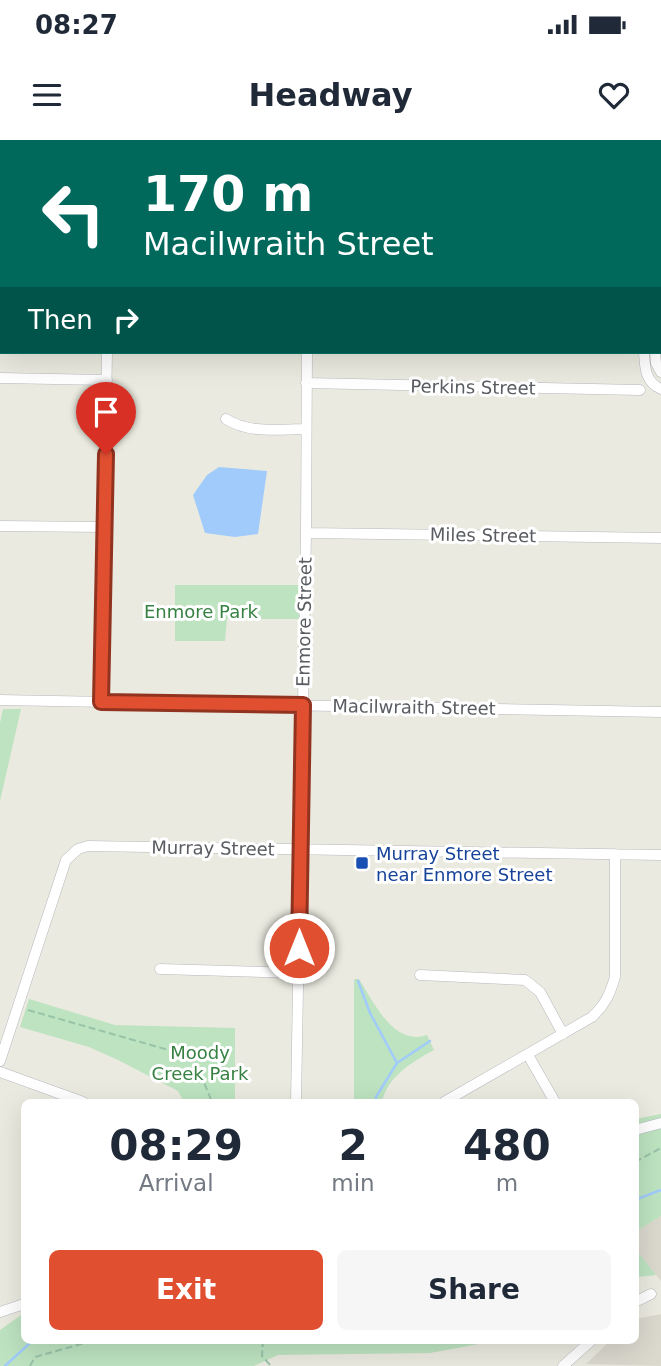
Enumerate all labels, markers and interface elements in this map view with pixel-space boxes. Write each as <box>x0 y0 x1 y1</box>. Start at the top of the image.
text: 08:27 <box>35 10 118 40</box>
icon: menu <box>28 76 66 114</box>
text: Headway <box>248 76 413 114</box>
icon: heart <box>595 76 633 114</box>
text: 170 m <box>143 166 313 223</box>
icon: left <box>28 168 119 259</box>
text: Macilwraith Street <box>143 225 434 263</box>
icon: right <box>107 301 145 339</box>
text: Then <box>28 305 93 335</box>
street label: Perkins Street <box>410 375 536 399</box>
pin <box>76 382 136 454</box>
icon: arrive <box>87 393 125 431</box>
street label: Miles Street <box>430 524 536 546</box>
street label: Enmore Street <box>292 557 316 687</box>
park label: Enmore Park <box>144 601 259 622</box>
street label: Macilwraith Street <box>332 695 496 719</box>
street label: Murray Street <box>151 836 275 860</box>
place label: Murray Street near Enmore Street <box>376 843 552 885</box>
marker: Murray Street near Enmore Street <box>354 855 370 871</box>
position arrow <box>262 911 336 985</box>
park label: Moody Creek Park <box>152 1042 249 1084</box>
text: 08:29 <box>109 1121 243 1170</box>
text: 2 <box>338 1121 368 1170</box>
text: 480 <box>463 1121 551 1170</box>
text: Arrival <box>139 1170 214 1196</box>
text: min <box>331 1170 375 1196</box>
text: m <box>496 1170 518 1196</box>
button: Exit <box>49 1250 323 1330</box>
button: Share <box>337 1250 611 1330</box>

